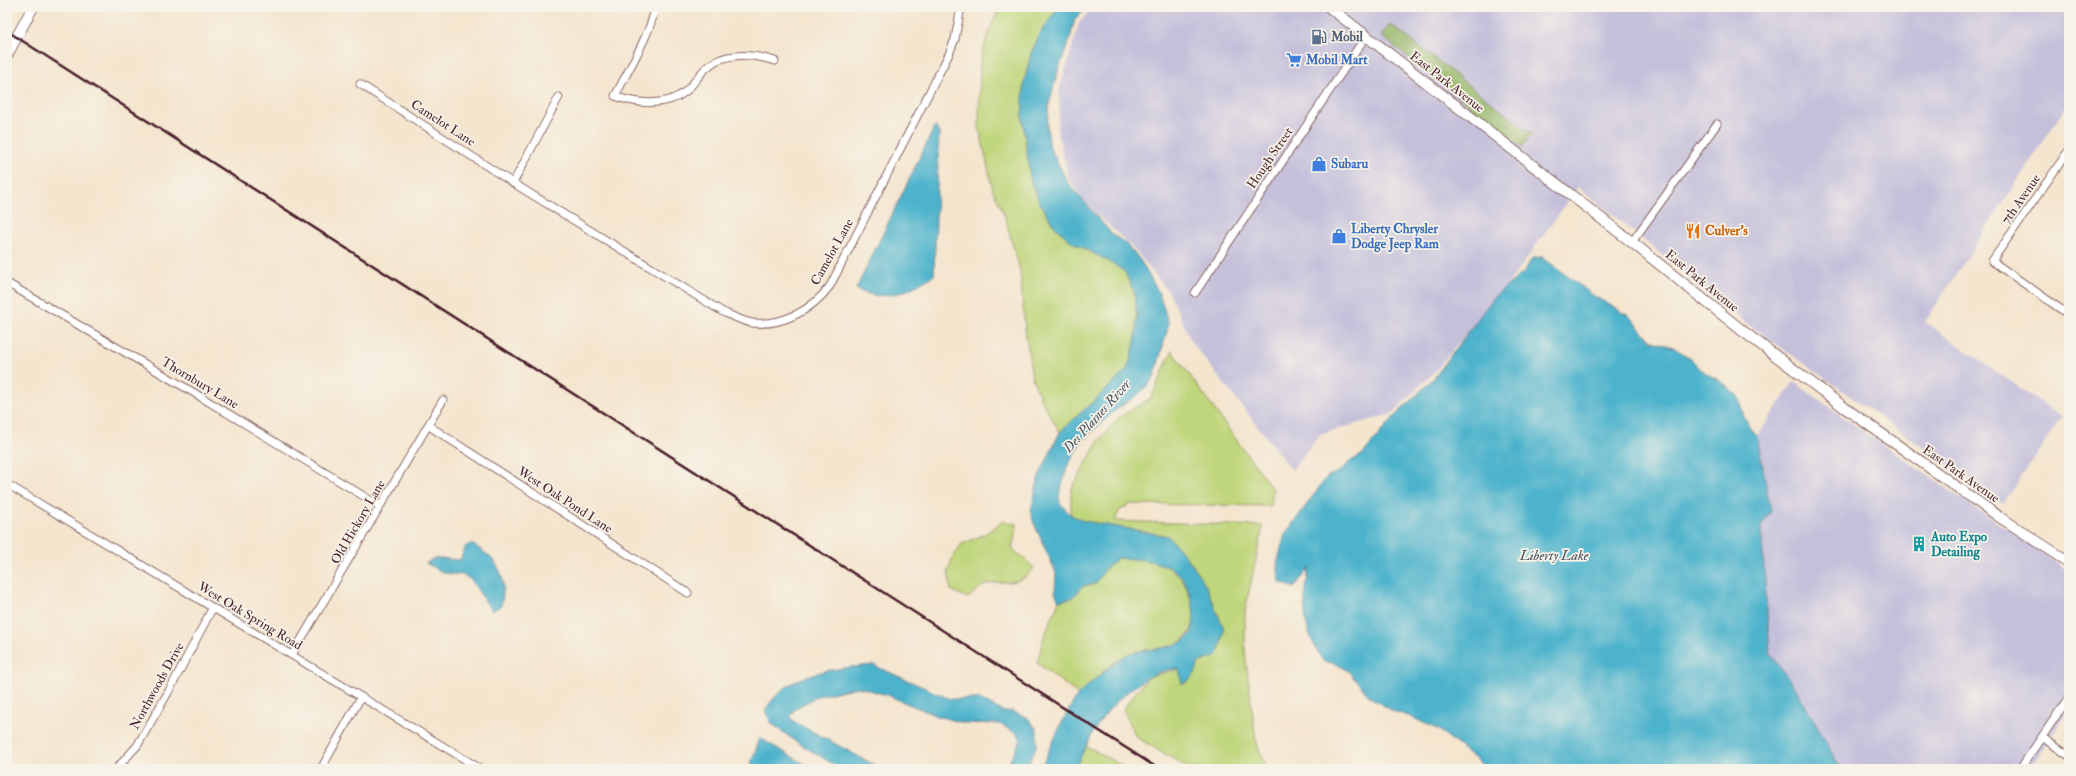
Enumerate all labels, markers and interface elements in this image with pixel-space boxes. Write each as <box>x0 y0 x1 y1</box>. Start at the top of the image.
fuel station icon: Mobil <box>1310 28 1328 46</box>
place label: Mobil <box>1330 29 1363 45</box>
street label: East Park Avenue <box>1407 48 1488 116</box>
supermarket icon: Mobil Mart <box>1285 51 1303 69</box>
place label: Mobil Mart <box>1305 52 1368 68</box>
street label: Camelot Lane <box>408 96 479 150</box>
street label: Hough Street <box>1244 124 1296 192</box>
shop icon: Subaru <box>1310 155 1328 173</box>
place label: Subaru <box>1331 156 1368 172</box>
street label: 7th Avenue <box>1998 170 2044 227</box>
street label: Camelot Lane <box>807 215 857 288</box>
place label: Liberty Chrysler Dodge Jeep Ram <box>1351 221 1440 253</box>
restaurant icon: Culver's <box>1684 222 1702 240</box>
place label: Culver's <box>1705 223 1748 239</box>
shop icon: Liberty Chrysler Dodge Jeep Ram <box>1330 227 1348 245</box>
street label: East Park Avenue <box>1662 246 1743 316</box>
street label: Thornbury Lane <box>158 354 242 414</box>
water label: Des Plaines River <box>1059 375 1135 457</box>
street label: East Park Avenue <box>1919 442 2003 507</box>
street label: West Oak Pond Lane <box>514 463 616 537</box>
street label: Old Hickory Lane <box>327 477 390 567</box>
place label: Auto Expo Detailing <box>1930 529 1988 561</box>
building icon: Auto Expo Detailing <box>1910 535 1928 553</box>
water label: Liberty Lake <box>1519 547 1589 564</box>
street label: West Oak Spring Road <box>194 578 306 655</box>
street label: Northwoods Drive <box>126 639 188 732</box>

